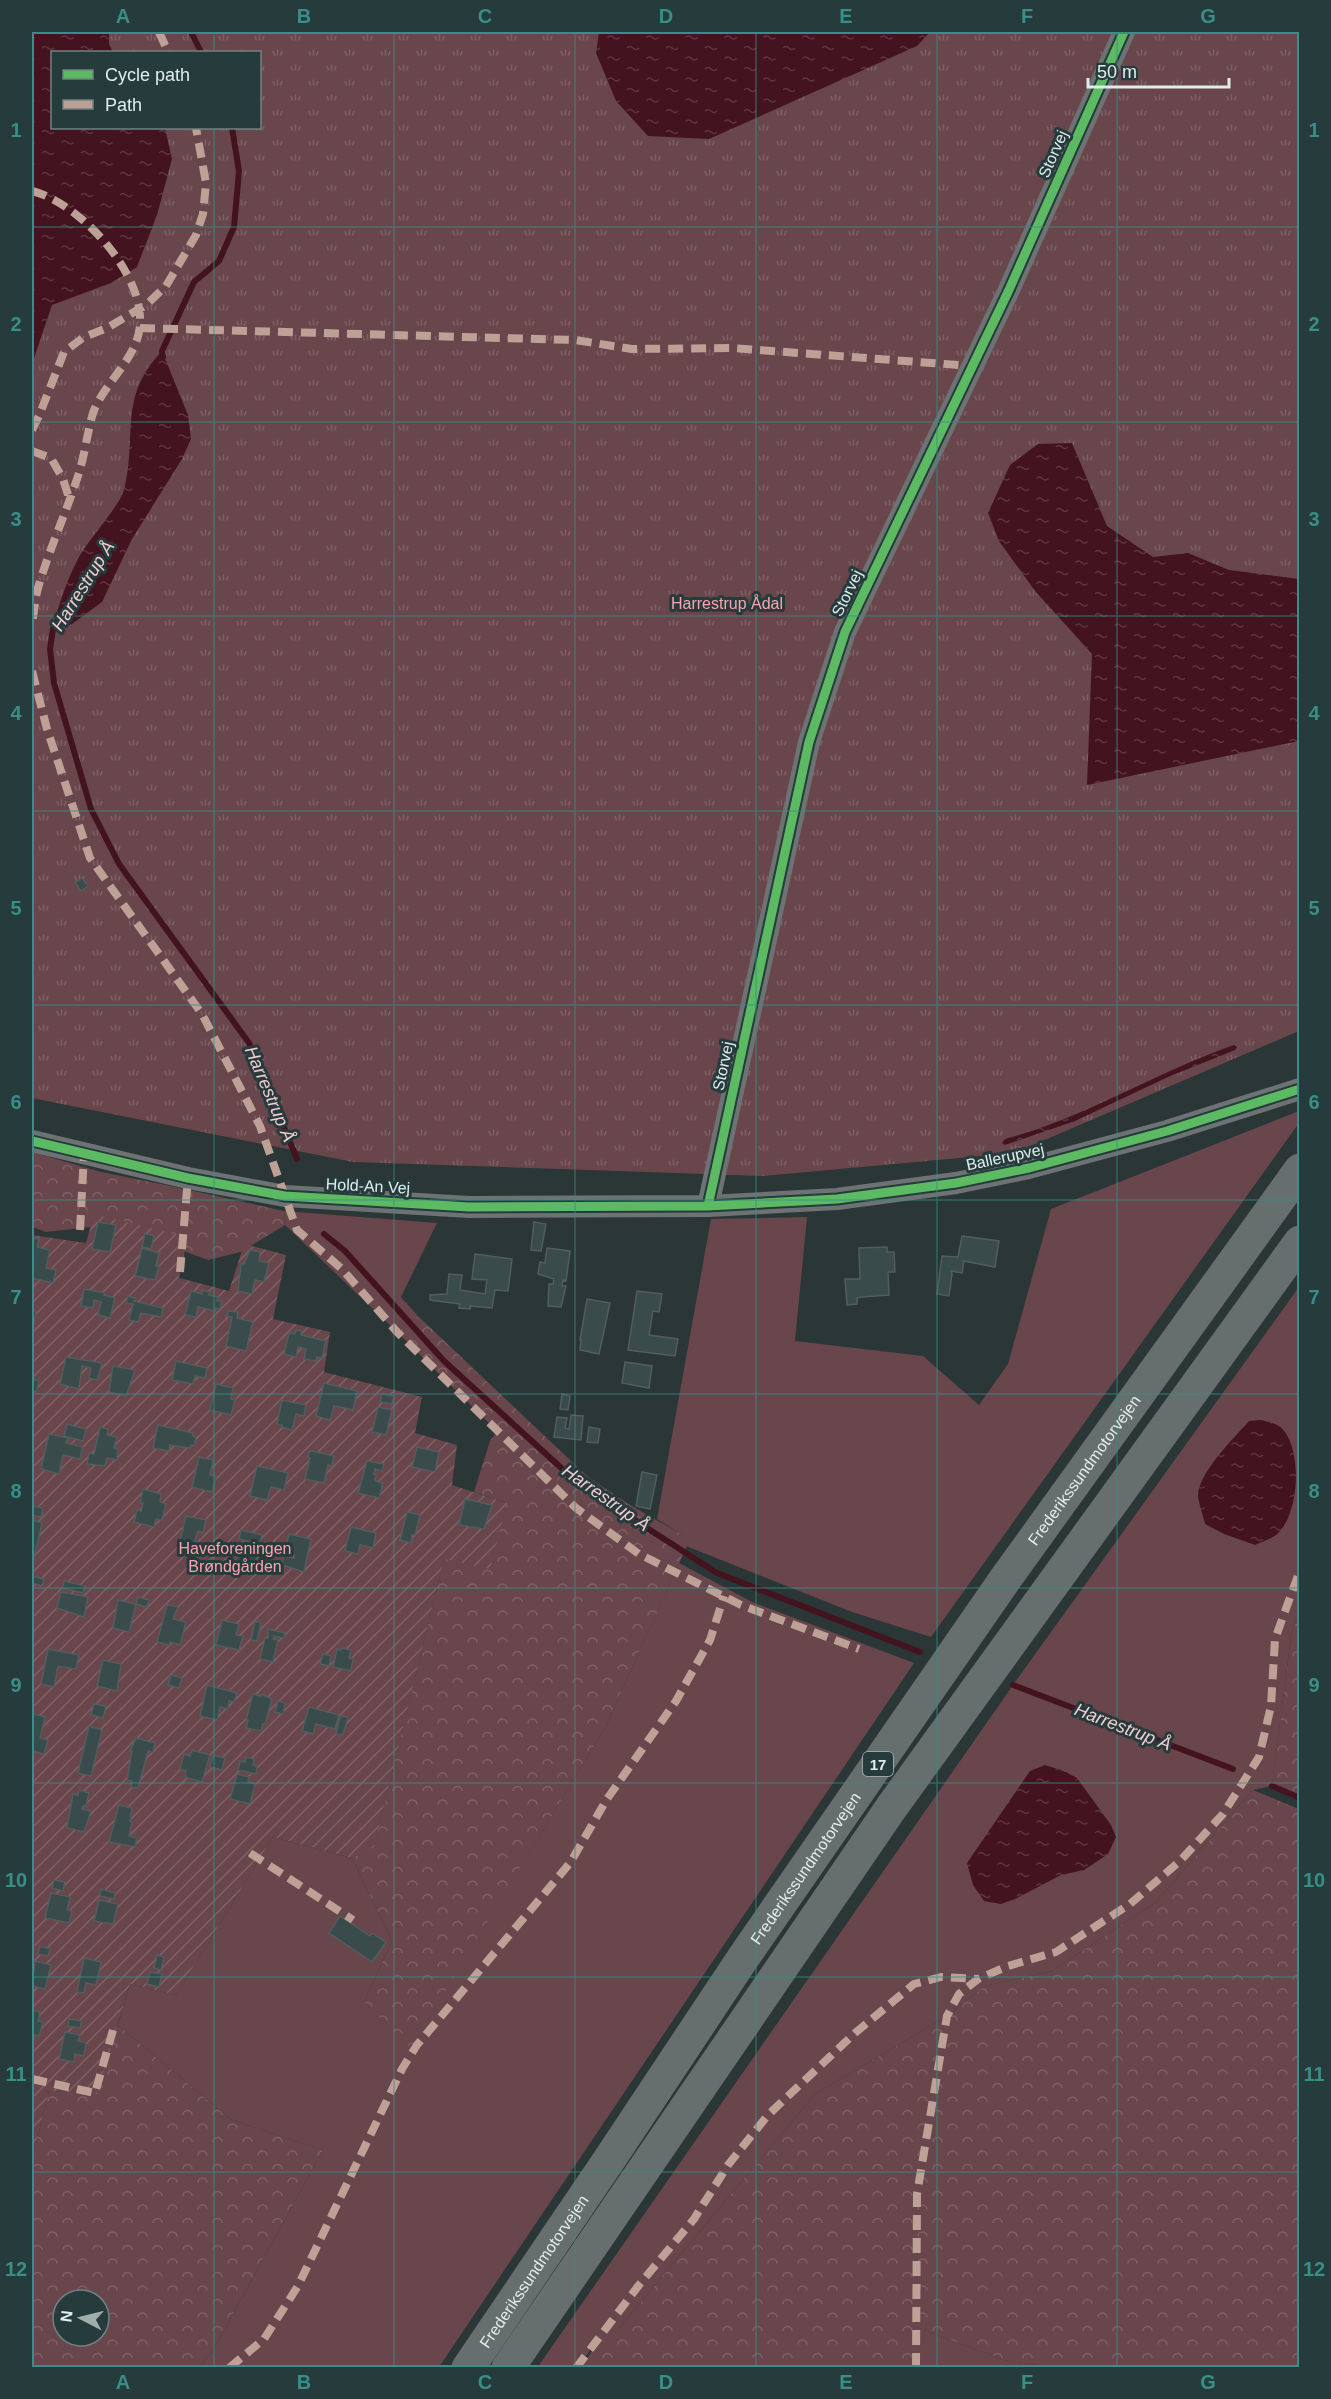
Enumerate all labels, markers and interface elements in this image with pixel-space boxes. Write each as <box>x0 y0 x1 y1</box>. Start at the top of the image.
text: A <box>116 5 130 27</box>
text: B <box>297 5 311 27</box>
text: C <box>478 5 492 27</box>
text: D <box>659 5 673 27</box>
text: E <box>839 5 853 27</box>
text: F <box>1021 5 1033 27</box>
text: G <box>1200 5 1216 27</box>
legend <box>51 51 261 129</box>
scale bar <box>1088 51 1229 89</box>
text: 50 m <box>1097 62 1137 82</box>
text: Cycle path <box>105 65 190 85</box>
text: Path <box>105 95 142 115</box>
text: 1 <box>10 119 22 141</box>
text: 1 <box>1308 119 1320 141</box>
street label: Storvej <box>1035 128 1071 180</box>
text: 2 <box>10 313 22 335</box>
text: 2 <box>1308 313 1320 335</box>
text: 3 <box>10 508 22 530</box>
text: 3 <box>1308 508 1320 530</box>
water label: Harrestrup Å <box>47 537 119 635</box>
street label: Storvej <box>828 567 866 619</box>
park label: Harrestrup Ådal <box>671 594 783 612</box>
text: 4 <box>10 702 22 724</box>
text: 4 <box>1308 702 1320 724</box>
text: 5 <box>10 897 22 919</box>
text: 5 <box>1308 897 1320 919</box>
street label: Storvej <box>710 1040 736 1092</box>
water label: Harrestrup Å <box>241 1043 299 1145</box>
text: 6 <box>10 1091 22 1113</box>
text: 6 <box>1308 1091 1320 1113</box>
street label: Ballerupvej <box>965 1140 1045 1174</box>
street label: Hold-An Vej <box>325 1175 411 1197</box>
text: 7 <box>10 1286 22 1308</box>
text: 7 <box>1308 1286 1320 1308</box>
street label: Frederikssundmotorvejen <box>1024 1392 1144 1548</box>
water label: Harrestrup Å <box>558 1461 654 1535</box>
text: 8 <box>10 1480 22 1502</box>
text: 8 <box>1308 1480 1320 1502</box>
park label: Haveforeningen Brøndgården <box>179 1540 291 1575</box>
text: 9 <box>10 1674 22 1696</box>
text: 9 <box>1308 1674 1320 1696</box>
water label: Harrestrup Å <box>1072 1699 1174 1755</box>
road number: 17 <box>863 1752 893 1776</box>
street label: Frederikssundmotorvejen <box>747 1789 864 1947</box>
text: 10 <box>5 1869 27 1891</box>
text: 10 <box>1303 1869 1325 1891</box>
text: 11 <box>5 2063 27 2085</box>
text: 11 <box>1303 2063 1325 2085</box>
street label: Frederikssundmotorvejen <box>476 2192 591 2351</box>
text: 12 <box>5 2258 27 2280</box>
text: 12 <box>1303 2258 1325 2280</box>
north arrow <box>51 2288 111 2348</box>
text: N <box>57 2309 76 2323</box>
text: A <box>116 2371 130 2393</box>
text: B <box>297 2371 311 2393</box>
text: C <box>478 2371 492 2393</box>
text: D <box>659 2371 673 2393</box>
text: E <box>839 2371 853 2393</box>
text: F <box>1021 2371 1033 2393</box>
text: G <box>1200 2371 1216 2393</box>

